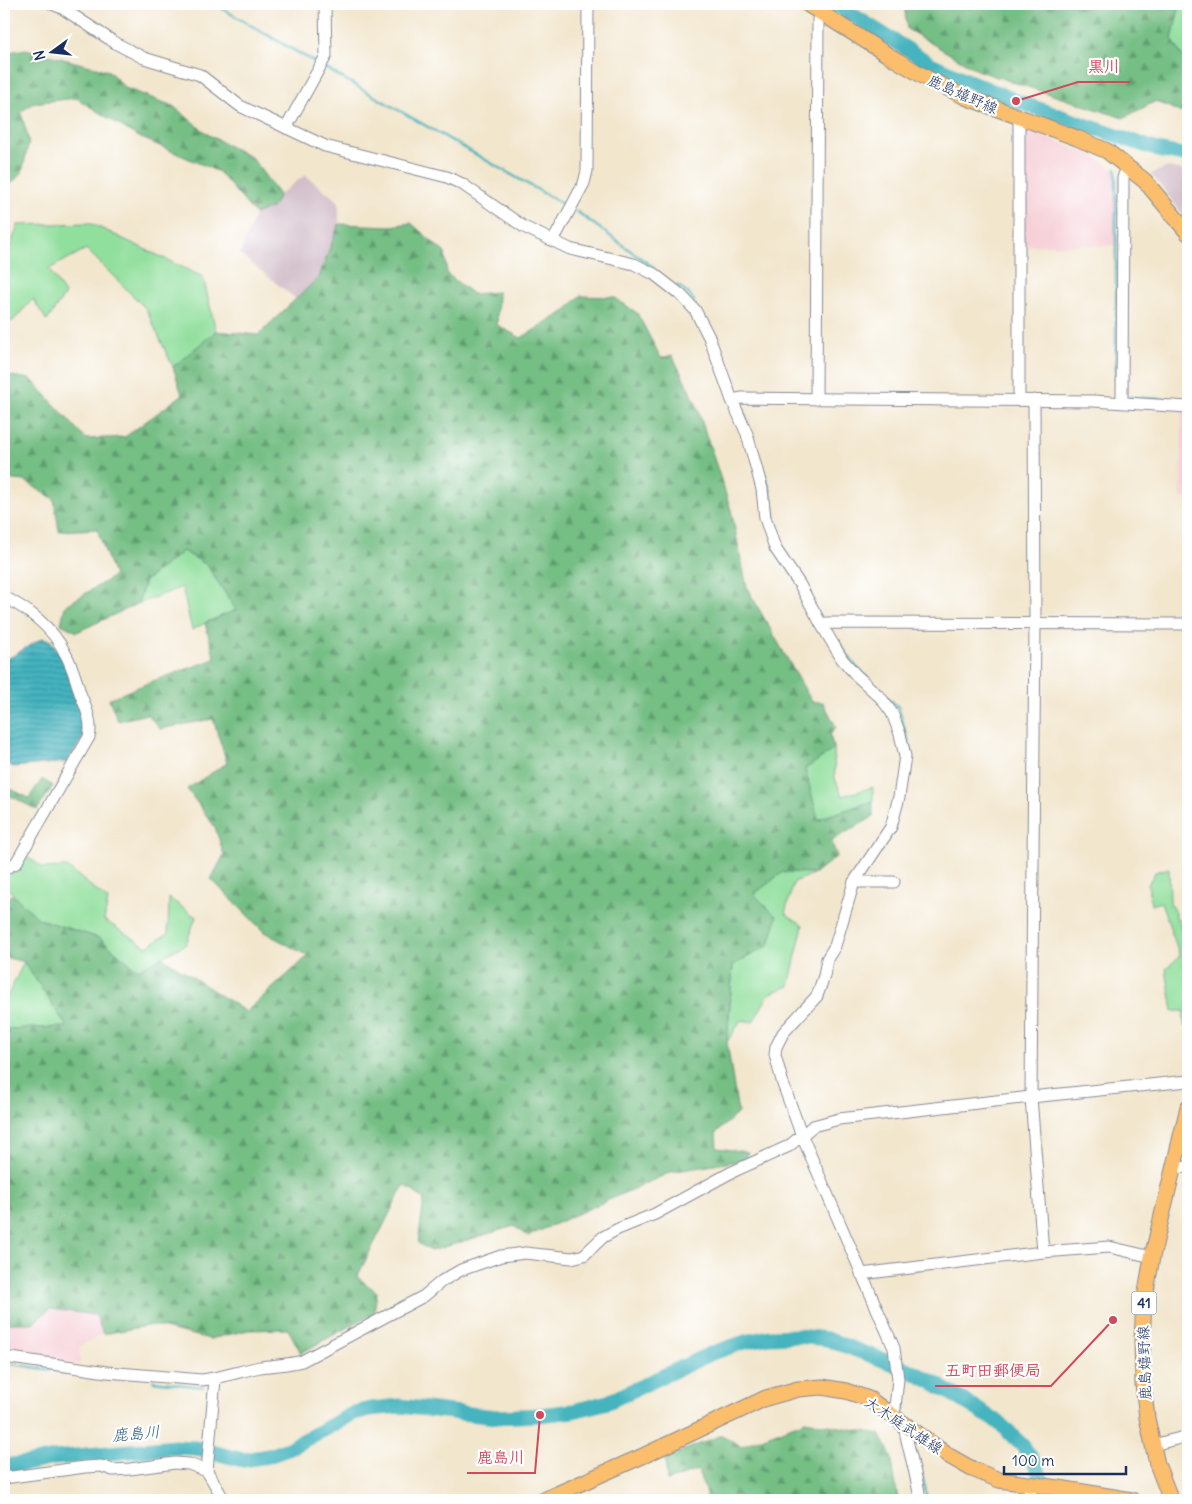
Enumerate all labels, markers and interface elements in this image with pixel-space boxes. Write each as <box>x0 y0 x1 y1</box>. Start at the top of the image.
north arrow <box>28 28 78 78</box>
text: N <box>29 48 49 62</box>
callout: 黒川 <box>1078 51 1130 82</box>
text: 黒川 <box>1088 56 1120 76</box>
street label: 鹿島嬉野線 <box>925 70 1001 118</box>
road number: 41 <box>1132 1292 1156 1315</box>
street label: 鹿島嬉野線 <box>1133 1325 1155 1401</box>
callout: 五町田郵便局 <box>935 1355 1051 1386</box>
text: 五町田郵便局 <box>945 1360 1041 1380</box>
street label: 大木庭武雄線 <box>861 1392 947 1458</box>
water label: 鹿島川 <box>111 1421 161 1445</box>
callout: 鹿島川 <box>467 1442 535 1473</box>
scale bar <box>1004 1444 1127 1476</box>
text: 鹿島川 <box>477 1447 525 1467</box>
text: 100 m <box>1012 1451 1054 1470</box>

